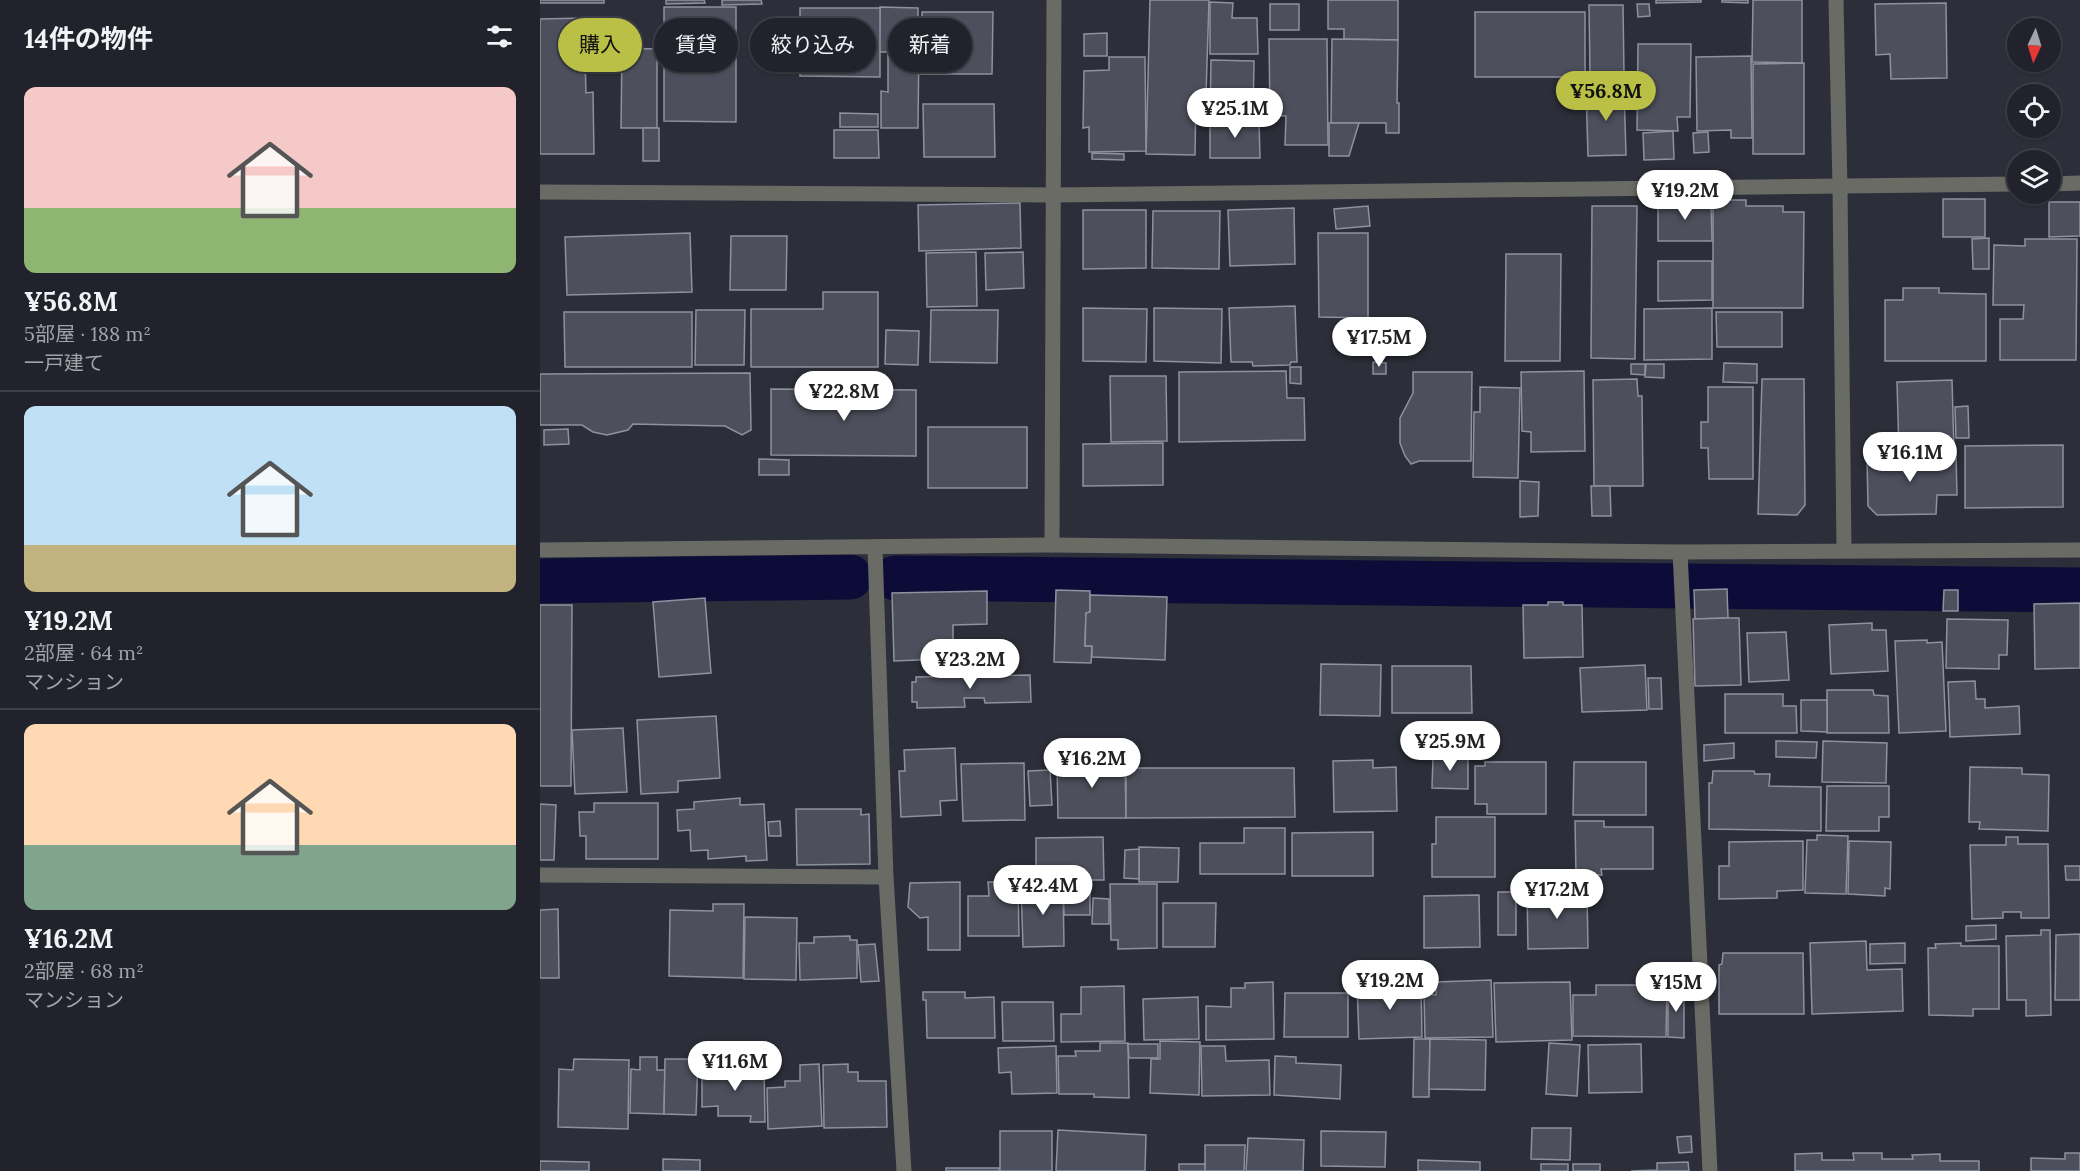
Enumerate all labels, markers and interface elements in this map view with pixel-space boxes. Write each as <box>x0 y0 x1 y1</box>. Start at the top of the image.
chip: 購入 <box>558 18 642 72</box>
chip: 賃貸 <box>654 18 738 72</box>
chip: 絞り込み <box>750 18 876 72</box>
chip: 新着 <box>888 18 972 72</box>
north arrow <box>2007 18 2061 72</box>
map controls <box>2007 18 2061 204</box>
icon: filters <box>483 20 516 53</box>
text: 14件の物件 <box>24 22 153 55</box>
pin: ¥56.8M <box>1557 71 1655 122</box>
text: ¥56.8M <box>1570 78 1642 103</box>
button: locate <box>2007 84 2061 138</box>
pin: ¥25.1M <box>1186 88 1284 139</box>
text: ¥25.1M <box>1201 95 1269 120</box>
icon: home <box>216 126 324 234</box>
button: layers <box>2007 150 2061 204</box>
pin: ¥19.2M <box>1636 170 1734 221</box>
text: ¥19.2M <box>1651 177 1719 202</box>
text: ¥56.8M <box>24 285 118 318</box>
pin: ¥17.5M <box>1330 317 1428 368</box>
text: 5部屋 · 188 m² <box>24 321 151 346</box>
text: ¥17.5M <box>1346 324 1412 349</box>
text: 一戸建て <box>24 350 104 375</box>
pin: ¥22.8M <box>795 371 893 422</box>
text: ¥22.8M <box>808 378 880 403</box>
pin: ¥16.1M <box>1861 432 1959 483</box>
text: ¥16.1M <box>1877 439 1943 464</box>
icon: home <box>216 445 324 553</box>
text: ¥19.2M <box>24 604 113 637</box>
pin: ¥23.2M <box>921 639 1019 690</box>
text: 2部屋 · 64 m² <box>24 640 144 665</box>
text: ¥23.2M <box>934 646 1006 671</box>
text: マンション <box>24 669 124 694</box>
pin: ¥25.9M <box>1401 721 1499 772</box>
text: ¥25.9M <box>1414 728 1486 753</box>
pin: ¥16.2M <box>1043 738 1141 789</box>
text: ¥16.2M <box>1058 745 1126 770</box>
icon: home <box>216 763 324 871</box>
pin: ¥42.4M <box>994 865 1092 916</box>
pin: ¥17.2M <box>1508 869 1606 920</box>
text: ¥42.4M <box>1007 872 1079 897</box>
text: ¥17.2M <box>1524 876 1590 901</box>
text: ¥16.2M <box>24 922 113 955</box>
text: 2部屋 · 68 m² <box>24 958 144 983</box>
pin: ¥19.2M <box>1341 960 1439 1011</box>
pin: ¥15M <box>1640 962 1712 1013</box>
text: ¥19.2M <box>1356 967 1424 992</box>
text: ¥15M <box>1650 969 1702 994</box>
text: マンション <box>24 987 124 1012</box>
pin: ¥11.6M <box>686 1041 784 1092</box>
text: ¥11.6M <box>702 1048 768 1073</box>

